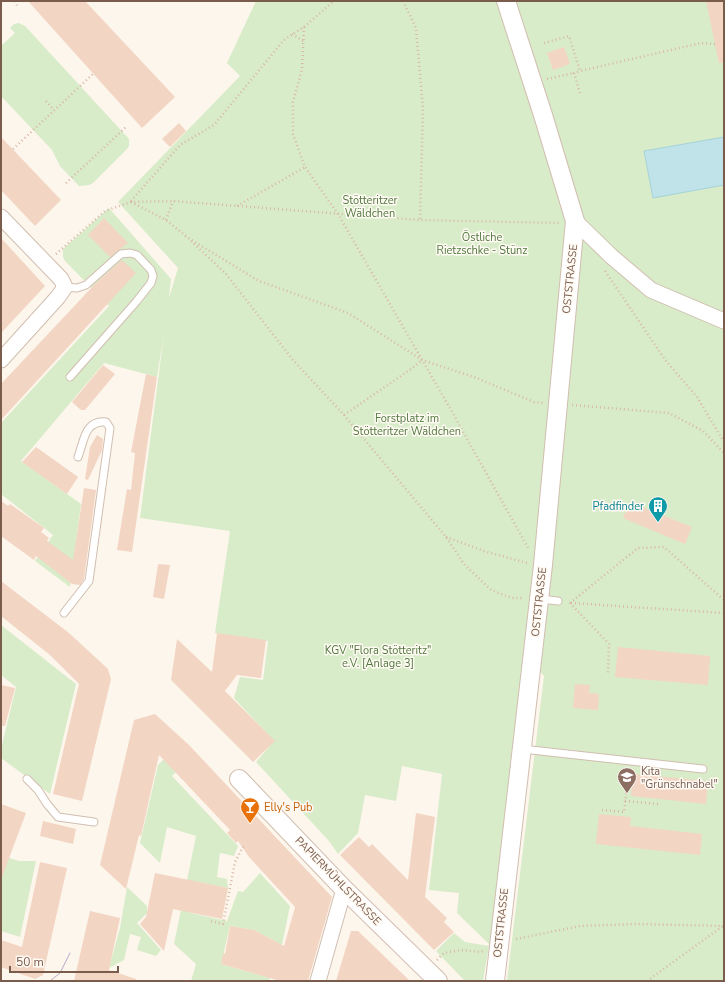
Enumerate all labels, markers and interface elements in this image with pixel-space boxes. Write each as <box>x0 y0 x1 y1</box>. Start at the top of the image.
park label: Stötteritzer Wäldchen <box>342 193 398 221</box>
park label: Östliche Rietzschke - Stünz <box>437 230 527 258</box>
street label: OSTSTRASSE <box>559 244 581 314</box>
park label: Forstplatz im Stötteritzer Wäldchen <box>353 411 461 439</box>
building icon: Pfadfinder <box>647 495 669 523</box>
place label: Pfadfinder <box>593 499 644 514</box>
street label: OSTSTRASSE <box>528 567 550 637</box>
park label: KGV "Flora Stötteritz" e.V. [Anlage 3] <box>325 643 431 671</box>
place label: Kita "Grünschnabel" <box>641 764 718 792</box>
school or university icon: Kita "Grünschnabel" <box>616 766 638 794</box>
bar icon: Elly's Pub <box>239 796 261 824</box>
place label: Elly's Pub <box>264 800 312 815</box>
street label: PAPIERMÜHLSTRASSE <box>292 833 384 929</box>
street label: OSTSTRASSE <box>490 888 512 958</box>
scale bar <box>10 948 118 974</box>
text: 50 m <box>16 954 44 970</box>

